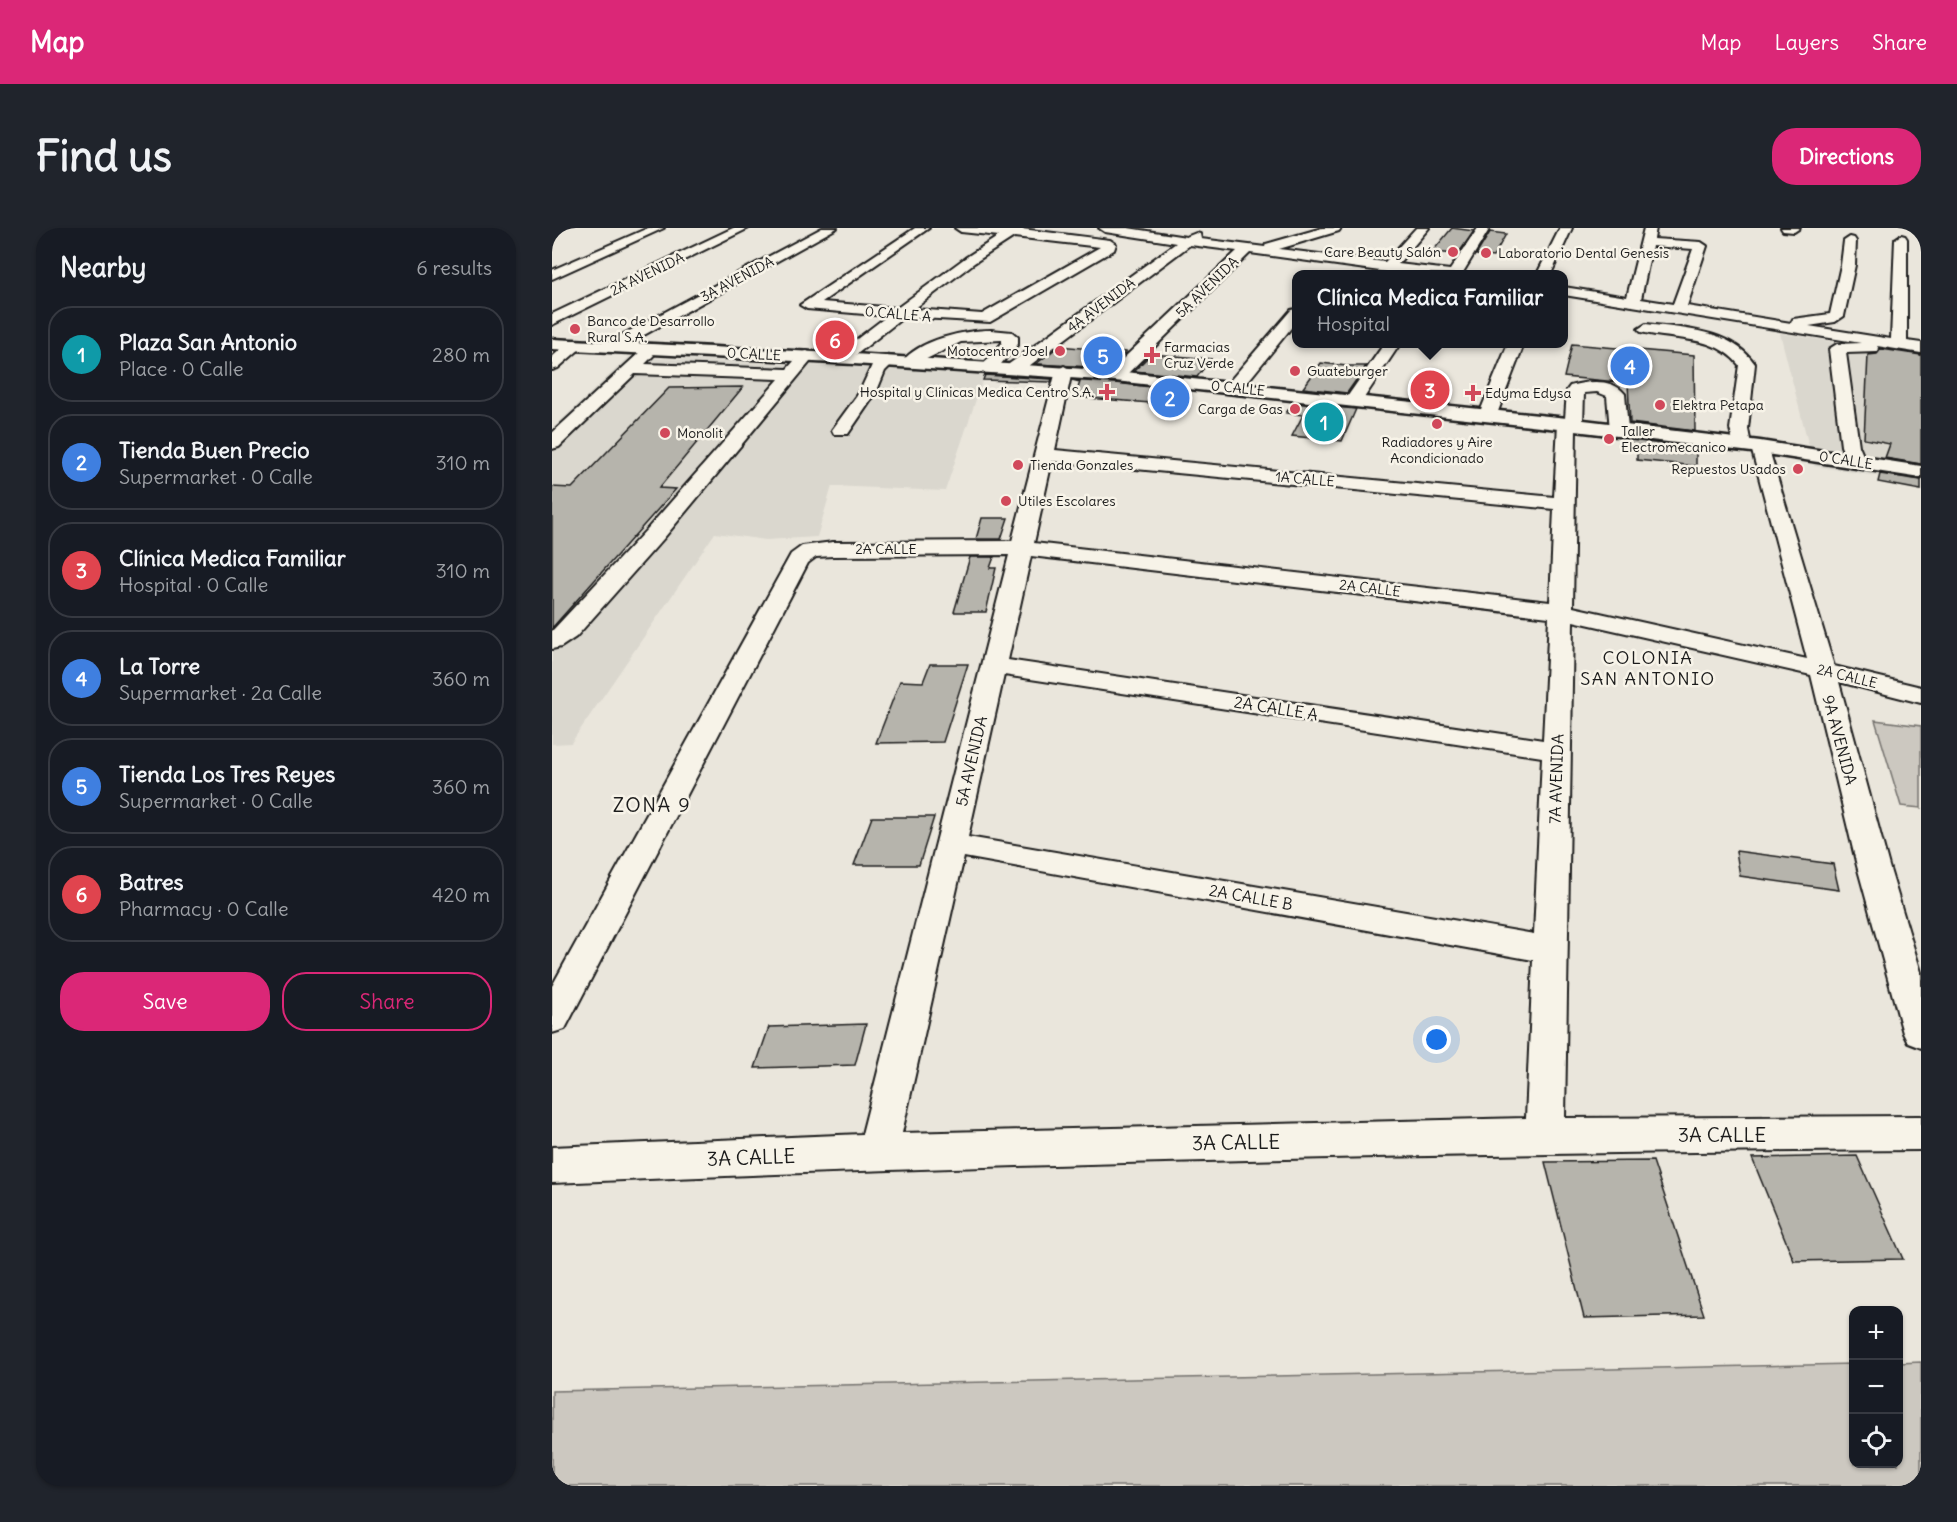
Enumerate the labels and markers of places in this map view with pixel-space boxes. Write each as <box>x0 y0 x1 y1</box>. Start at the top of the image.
place label: Care Beauty Salón <box>1324 243 1441 261</box>
place label: Laboratorio Dental Genesis <box>1498 244 1669 262</box>
marker: Care Beauty Salón <box>1446 245 1460 259</box>
marker: Laboratorio Dental Genesis <box>1479 246 1493 260</box>
place label: Banco de Desarrollo Rural S.A. <box>587 312 715 346</box>
pin: 6 <box>816 318 854 362</box>
marker: Banco de Desarrollo Rural S.A. <box>568 322 582 336</box>
pin: 5 <box>1084 334 1122 378</box>
place label: Farmacias Cruz Verde <box>1164 338 1234 372</box>
place label: Motocentro Joel <box>947 342 1048 360</box>
marker: Motocentro Joel <box>1053 344 1067 358</box>
pin: 4 <box>1610 344 1650 388</box>
marker: Farmacias Cruz Verde <box>1145 348 1159 362</box>
place label: Guateburger <box>1307 362 1388 380</box>
marker: Guateburger <box>1288 364 1302 378</box>
pin: 3 <box>1410 368 1450 412</box>
pin: 2 <box>1150 376 1190 420</box>
place label: Hospital y Clínicas Medica Centro S.A. <box>860 383 1094 401</box>
marker: Hospital y Clínicas Medica Centro S.A. <box>1098 383 1116 401</box>
place label: Edyma Edysa <box>1485 384 1571 402</box>
marker: Edyma Edysa <box>1466 386 1480 400</box>
place label: Elektra Petapa <box>1672 396 1764 414</box>
marker: Elektra Petapa <box>1653 398 1667 412</box>
place label: Carga de Gas <box>1198 400 1283 418</box>
pin: 1 <box>1304 400 1344 444</box>
marker: Carga de Gas <box>1288 402 1302 416</box>
marker: Radiadores y Aire Acondicionado <box>1430 417 1444 431</box>
place label: Taller Electromecanico <box>1621 422 1726 456</box>
place label: Monolit <box>677 424 723 442</box>
marker: Monolit <box>658 426 672 440</box>
marker: Taller Electromecanico <box>1602 432 1616 446</box>
place label: Radiadores y Aire Acondicionado <box>1382 433 1492 467</box>
place label: Tienda Gonzales <box>1030 456 1133 474</box>
marker: Tienda Gonzales <box>1011 458 1025 472</box>
place label: Repuestos Usados <box>1671 460 1786 478</box>
marker: Repuestos Usados <box>1791 462 1805 476</box>
place label: Utiles Escolares <box>1018 492 1116 510</box>
marker: Utiles Escolares <box>999 494 1013 508</box>

